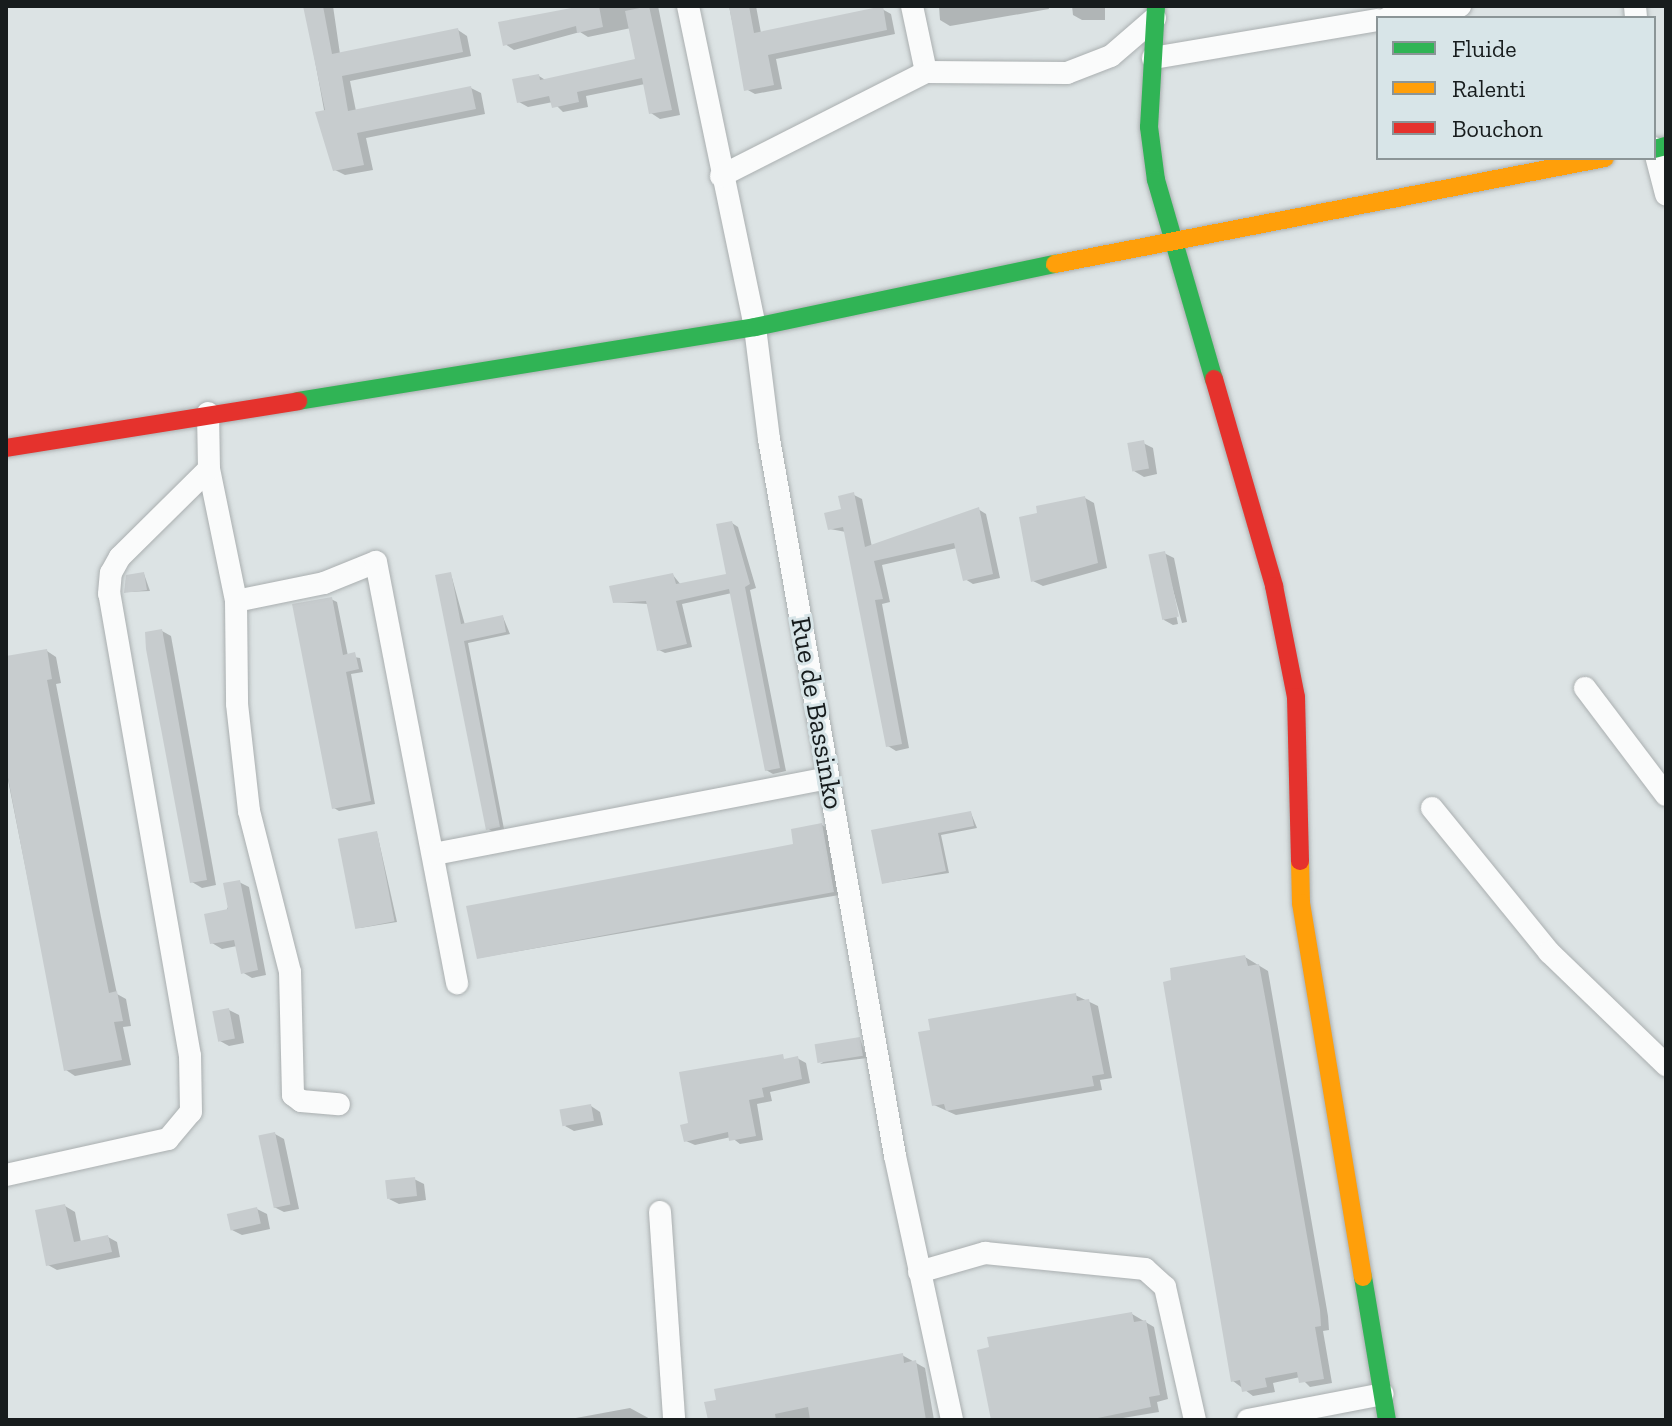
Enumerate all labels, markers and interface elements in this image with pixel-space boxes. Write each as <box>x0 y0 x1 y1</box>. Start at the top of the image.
legend <box>1376 16 1656 160</box>
text: Fluide <box>1452 34 1516 63</box>
text: Ralenti <box>1452 74 1525 103</box>
text: Bouchon <box>1452 114 1543 143</box>
street label: Rue de Bassinko <box>784 614 850 812</box>

